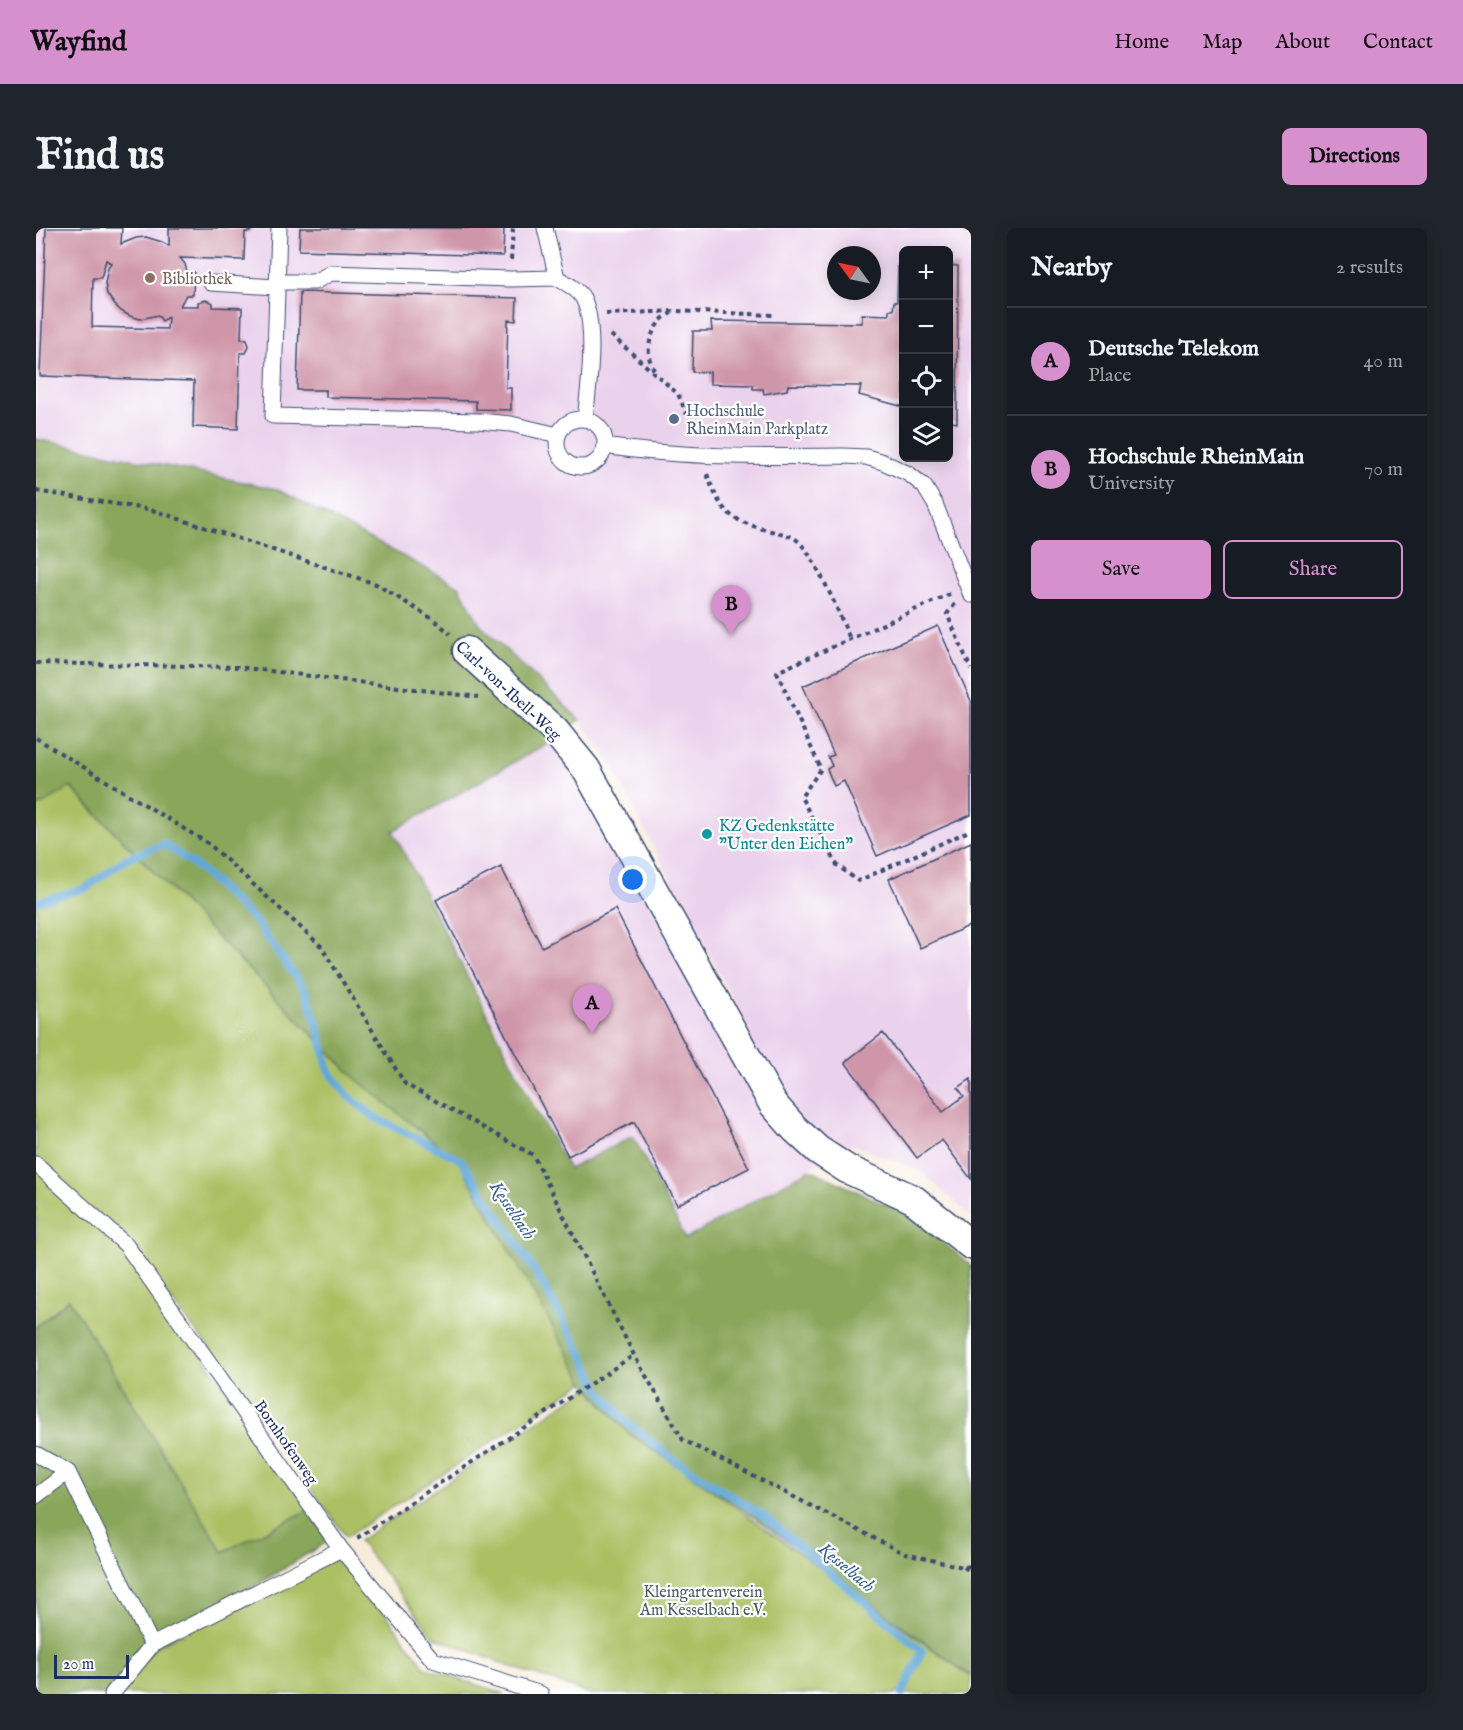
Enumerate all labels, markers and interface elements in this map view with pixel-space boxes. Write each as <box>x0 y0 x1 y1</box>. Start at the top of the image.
text: Wayfind <box>30 25 127 60</box>
text: Home <box>1114 29 1169 56</box>
text: Map <box>1202 29 1242 56</box>
text: About <box>1275 29 1330 56</box>
text: Contact <box>1363 29 1433 56</box>
button: Directions <box>1282 128 1427 185</box>
text: Find us <box>36 130 164 183</box>
north arrow <box>827 246 881 300</box>
map controls <box>899 246 953 462</box>
button: + <box>899 246 953 300</box>
text: Nearby <box>1031 251 1112 284</box>
text: 2 results <box>1336 255 1403 280</box>
place label: Bibliothek <box>162 270 233 290</box>
marker: Bibliothek <box>143 271 157 285</box>
button: − <box>899 300 953 354</box>
text: Deutsche Telekom <box>1088 335 1259 363</box>
text: A <box>1044 349 1057 374</box>
text: 40 m <box>1364 349 1403 374</box>
button: locate <box>899 354 953 408</box>
text: Place <box>1088 363 1131 388</box>
place label: Hochschule RheinMain Parkplatz <box>686 402 828 440</box>
button: layers <box>899 408 953 462</box>
marker: Hochschule RheinMain Parkplatz <box>667 412 681 426</box>
text: Hochschule RheinMain <box>1088 443 1304 471</box>
text: B <box>1044 457 1057 482</box>
text: 70 m <box>1364 457 1403 482</box>
text: University <box>1088 471 1175 496</box>
button: Save <box>1031 540 1211 599</box>
button: Share <box>1223 540 1403 599</box>
pin: B <box>712 586 750 635</box>
street label: Carl-von-Ibell-Weg <box>451 637 565 746</box>
place label: KZ Gedenkstätte "Unter den Eichen" <box>719 817 853 855</box>
marker: KZ Gedenkstätte "Unter den Eichen" <box>700 827 714 841</box>
your location <box>618 865 647 894</box>
pin: A <box>572 984 612 1034</box>
water label: Kesselbach <box>483 1176 540 1245</box>
street label: Bornhofenweg <box>249 1397 322 1489</box>
water label: Kesselbach <box>813 1537 879 1599</box>
park label: Kleingartenverein Am Kesselbach e.V. <box>639 1583 766 1621</box>
scale bar <box>54 1652 129 1680</box>
text: 20 m <box>63 1655 94 1675</box>

